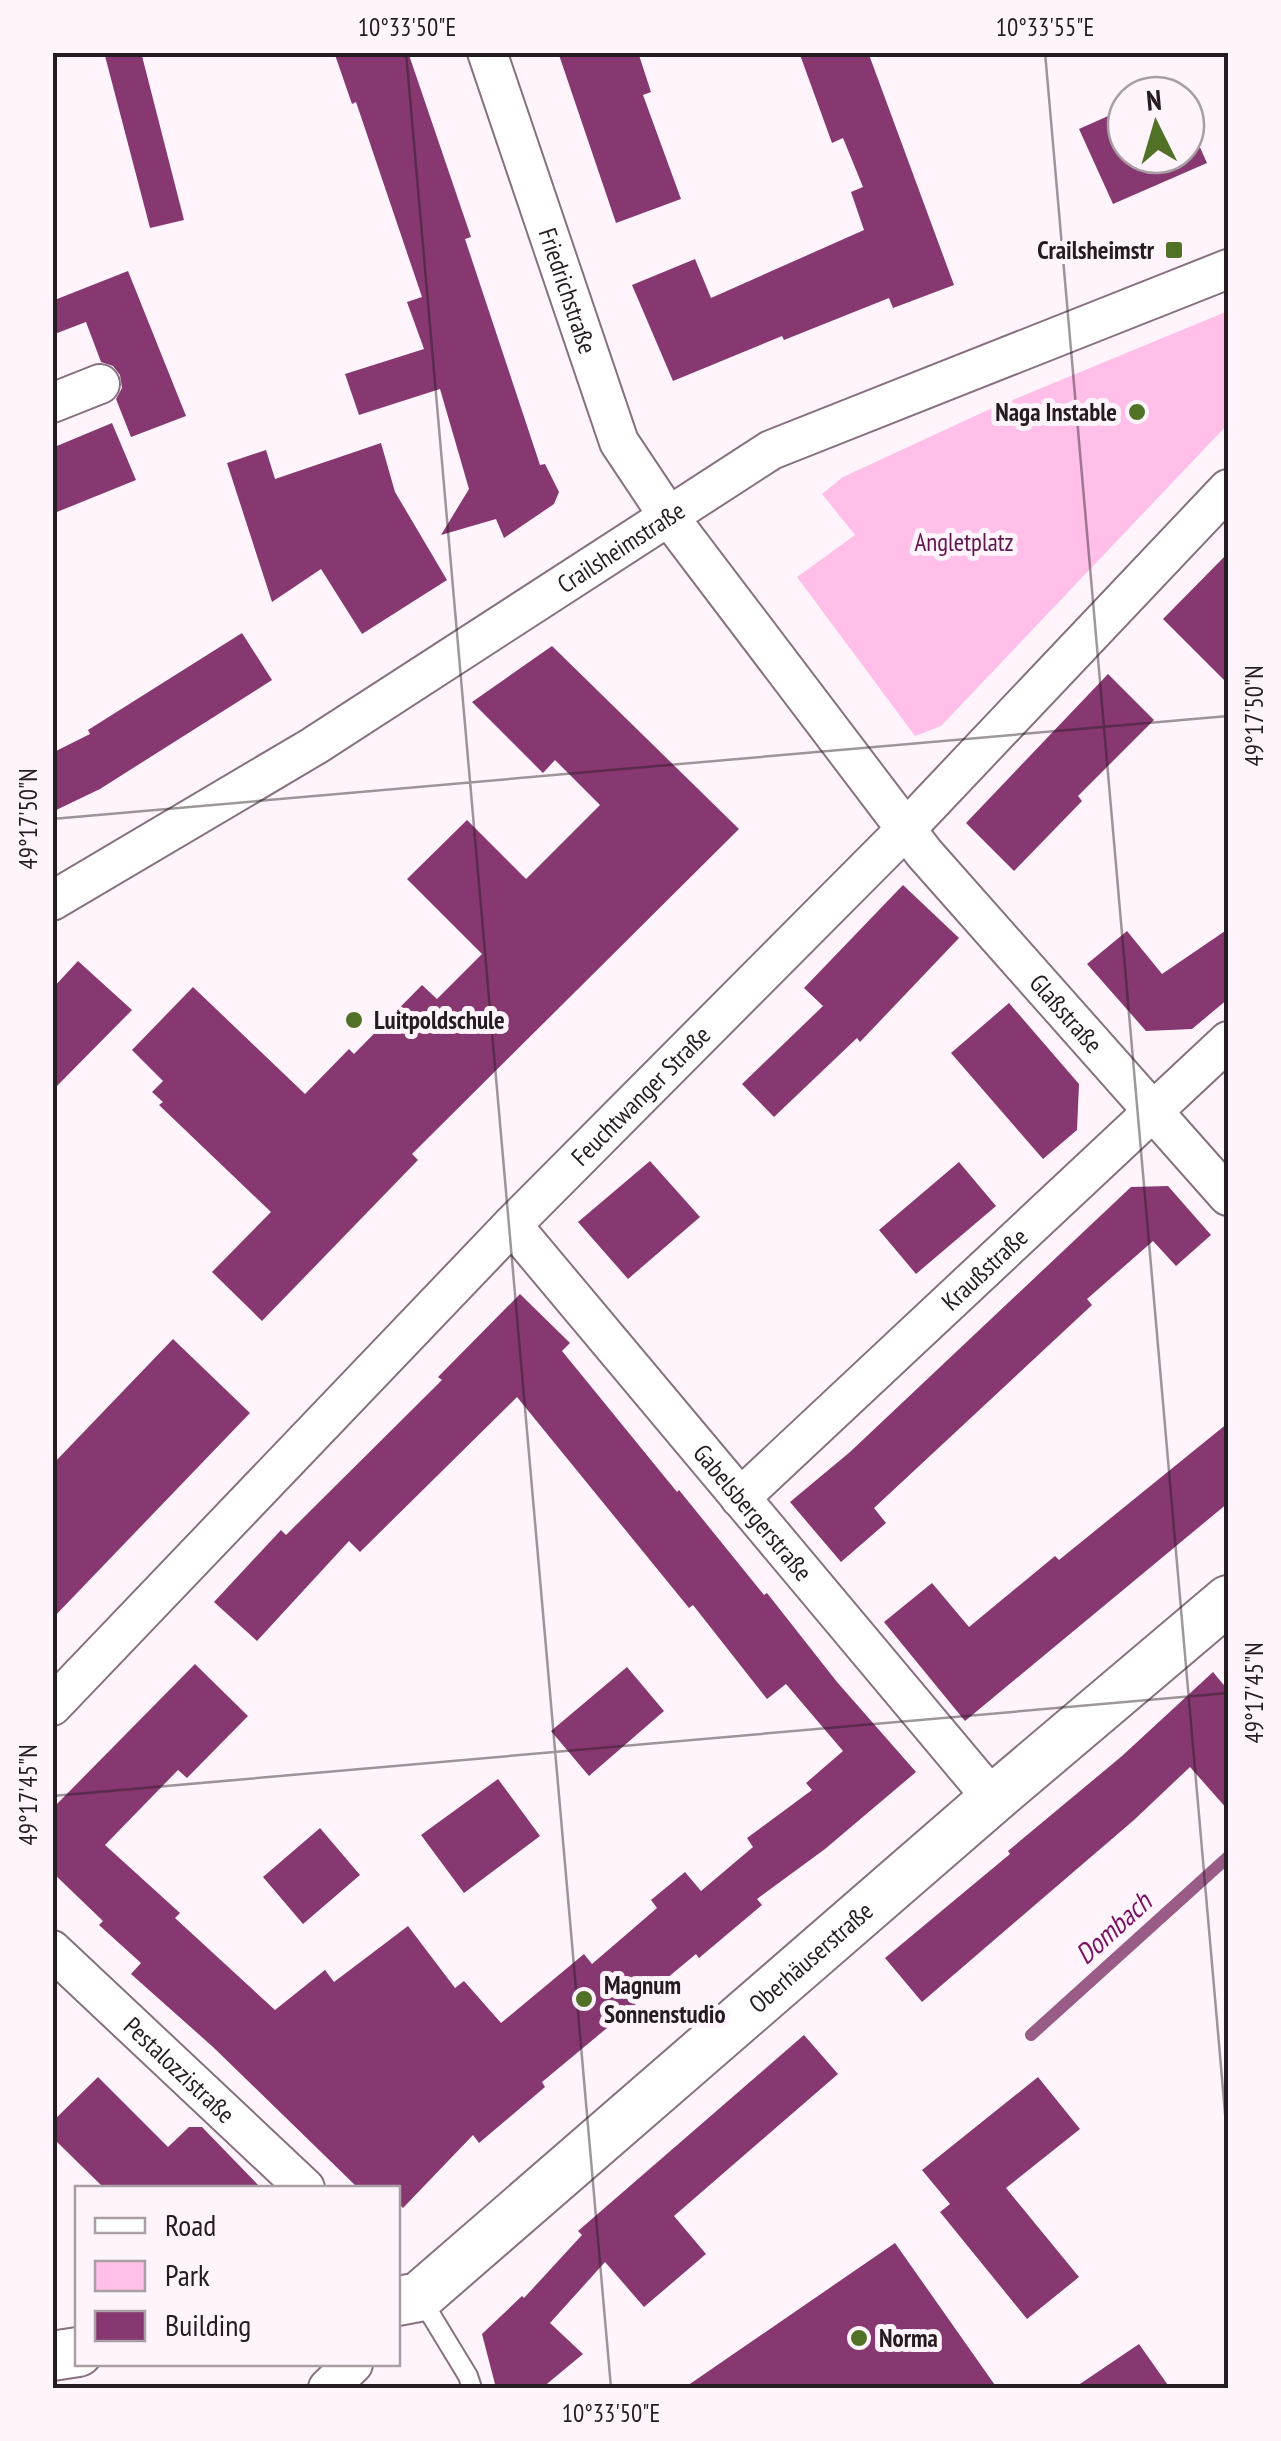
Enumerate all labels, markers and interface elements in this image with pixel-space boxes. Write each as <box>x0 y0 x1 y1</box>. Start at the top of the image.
text: 10°33'50"E <box>358 11 456 43</box>
text: 10°33'55"E <box>996 11 1094 43</box>
north arrow <box>1106 75 1206 175</box>
text: N <box>1145 81 1163 119</box>
street label: Friedrichstraße <box>532 224 604 358</box>
place label: Crailsheimstr <box>1037 234 1155 266</box>
marker: Crailsheimstr <box>1163 239 1185 261</box>
place label: Naga Instable <box>995 396 1117 428</box>
marker: Naga Instable <box>1126 401 1148 423</box>
street label: Crailsheimstraße <box>551 494 691 600</box>
park label: Angletplatz <box>914 526 1014 558</box>
text: 49°17'50"N <box>1238 665 1270 767</box>
text: 49°17'50"N <box>12 768 44 870</box>
street label: Glaßstraße <box>1023 967 1110 1060</box>
place label: Luitpoldschule <box>374 1004 505 1036</box>
marker: Luitpoldschule <box>343 1009 365 1031</box>
street label: Feuchtwanger Straße <box>564 1019 717 1172</box>
street label: Kraußstraße <box>935 1221 1034 1317</box>
street label: Gabelsbergerstraße <box>686 1438 819 1587</box>
text: 49°17'45"N <box>1238 1642 1270 1744</box>
text: 49°17'45"N <box>12 1744 44 1846</box>
water label: Dombach <box>1067 1882 1160 1972</box>
street label: Oberhäuserstraße <box>742 1895 879 2020</box>
place label: Magnum Sonnenstudio <box>604 1969 726 2030</box>
marker: Magnum Sonnenstudio <box>573 1988 595 2010</box>
street label: Pestalozzistraße <box>117 2010 242 2130</box>
legend <box>75 2186 400 2366</box>
text: Road <box>165 2205 216 2244</box>
text: Park <box>165 2255 210 2294</box>
text: Building <box>165 2305 251 2344</box>
place label: Norma <box>879 2322 938 2354</box>
marker: Norma <box>848 2327 870 2349</box>
text: 10°33'50"E <box>562 2397 660 2429</box>

